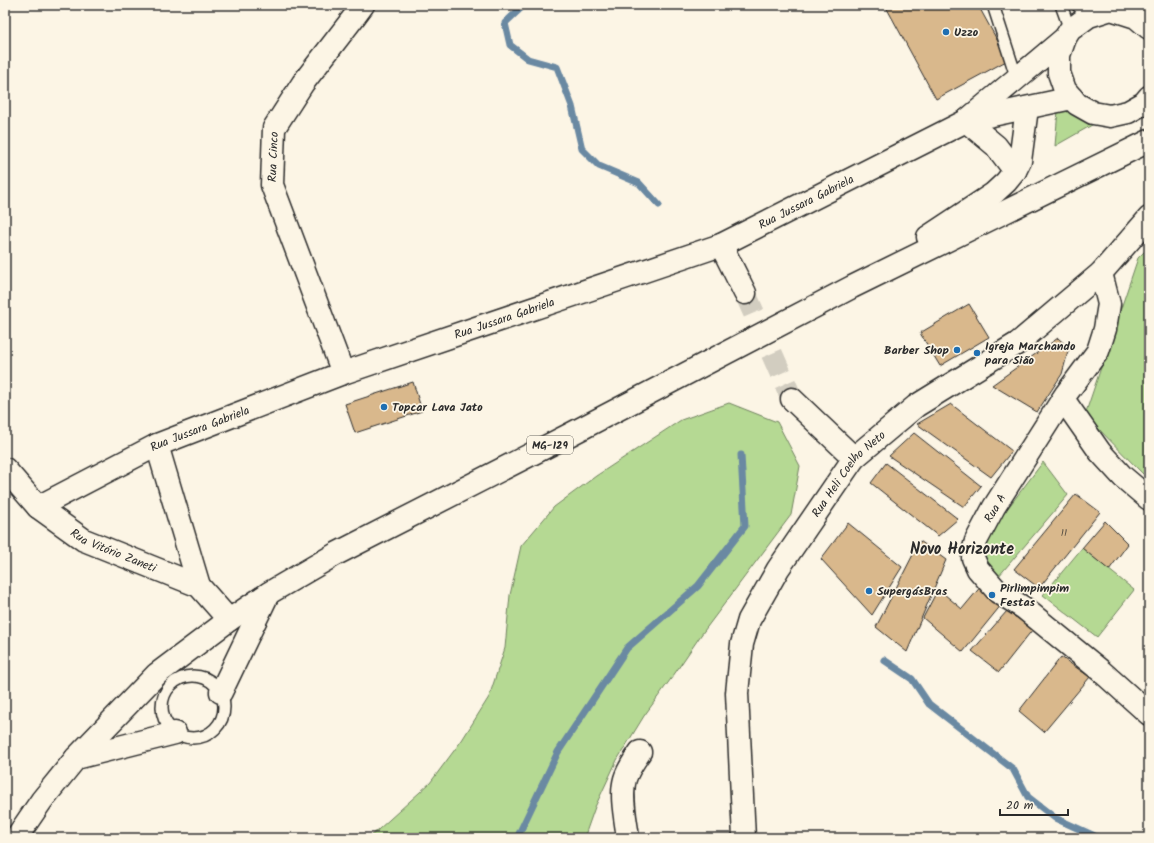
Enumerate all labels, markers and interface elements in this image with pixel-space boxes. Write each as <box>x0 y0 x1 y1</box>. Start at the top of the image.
place label: Uzzo <box>954 23 979 42</box>
marker: Uzzo <box>941 27 951 37</box>
street label: Rua Cinco <box>263 131 284 183</box>
street label: Rua Jussara Gabriela <box>755 170 858 235</box>
street label: Rua Jussara Gabriela <box>452 293 558 345</box>
place label: Igreja Marchando para Sião <box>984 337 1076 370</box>
place label: Barber Shop <box>884 341 950 360</box>
marker: Barber Shop <box>952 345 962 355</box>
marker: Igreja Marchando para Sião <box>972 348 982 358</box>
place label: Topcar Lava Jato <box>392 398 483 417</box>
street label: Rua Jussara Gabriela <box>147 401 253 457</box>
marker: Topcar Lava Jato <box>379 402 389 412</box>
street label: Rua Heli Coelho Neto <box>807 426 890 521</box>
road number: MG-129 <box>527 436 573 454</box>
street label: Rua A <box>979 490 1011 526</box>
street label: Rua Vitório Zaneti <box>66 524 160 578</box>
house number: 11 <box>1061 525 1067 541</box>
district label: Novo Horizonte <box>910 537 1014 562</box>
place label: Pirlimpimpim Festas <box>1000 579 1069 612</box>
place label: SupergásBras <box>877 582 948 601</box>
marker: SupergásBras <box>864 586 874 596</box>
marker: Pirlimpimpim Festas <box>987 590 997 600</box>
scale bar <box>1000 791 1068 817</box>
text: 20 m <box>1006 796 1034 815</box>

